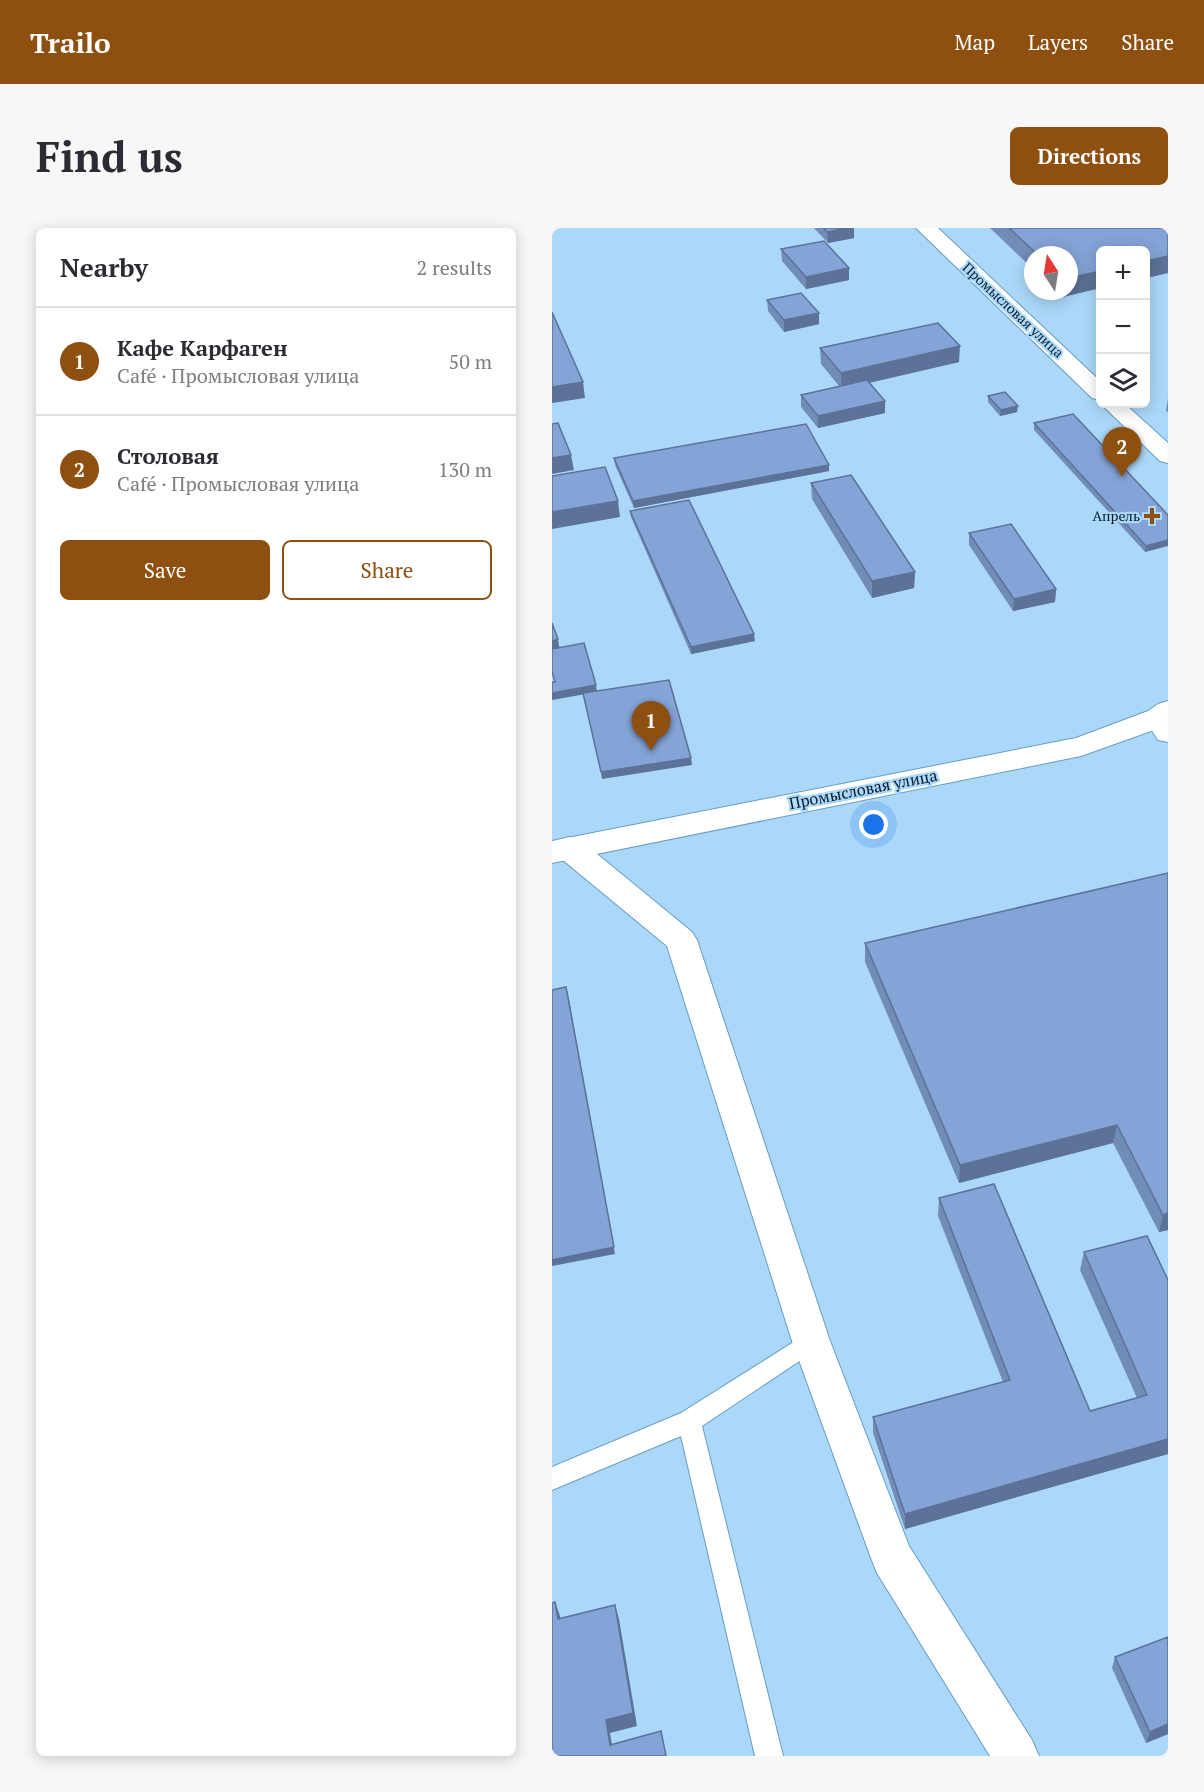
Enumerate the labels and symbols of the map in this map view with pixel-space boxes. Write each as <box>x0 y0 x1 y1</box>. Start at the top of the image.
north arrow <box>1024 246 1078 300</box>
street label: Промысловая улица <box>959 258 1068 362</box>
pin: 2 <box>1102 428 1142 477</box>
place label: Апрель <box>1092 506 1140 525</box>
marker: Апрель <box>1145 509 1159 523</box>
pin: 1 <box>632 702 670 751</box>
street label: Промысловая улица <box>787 764 939 814</box>
your location <box>859 810 888 839</box>

